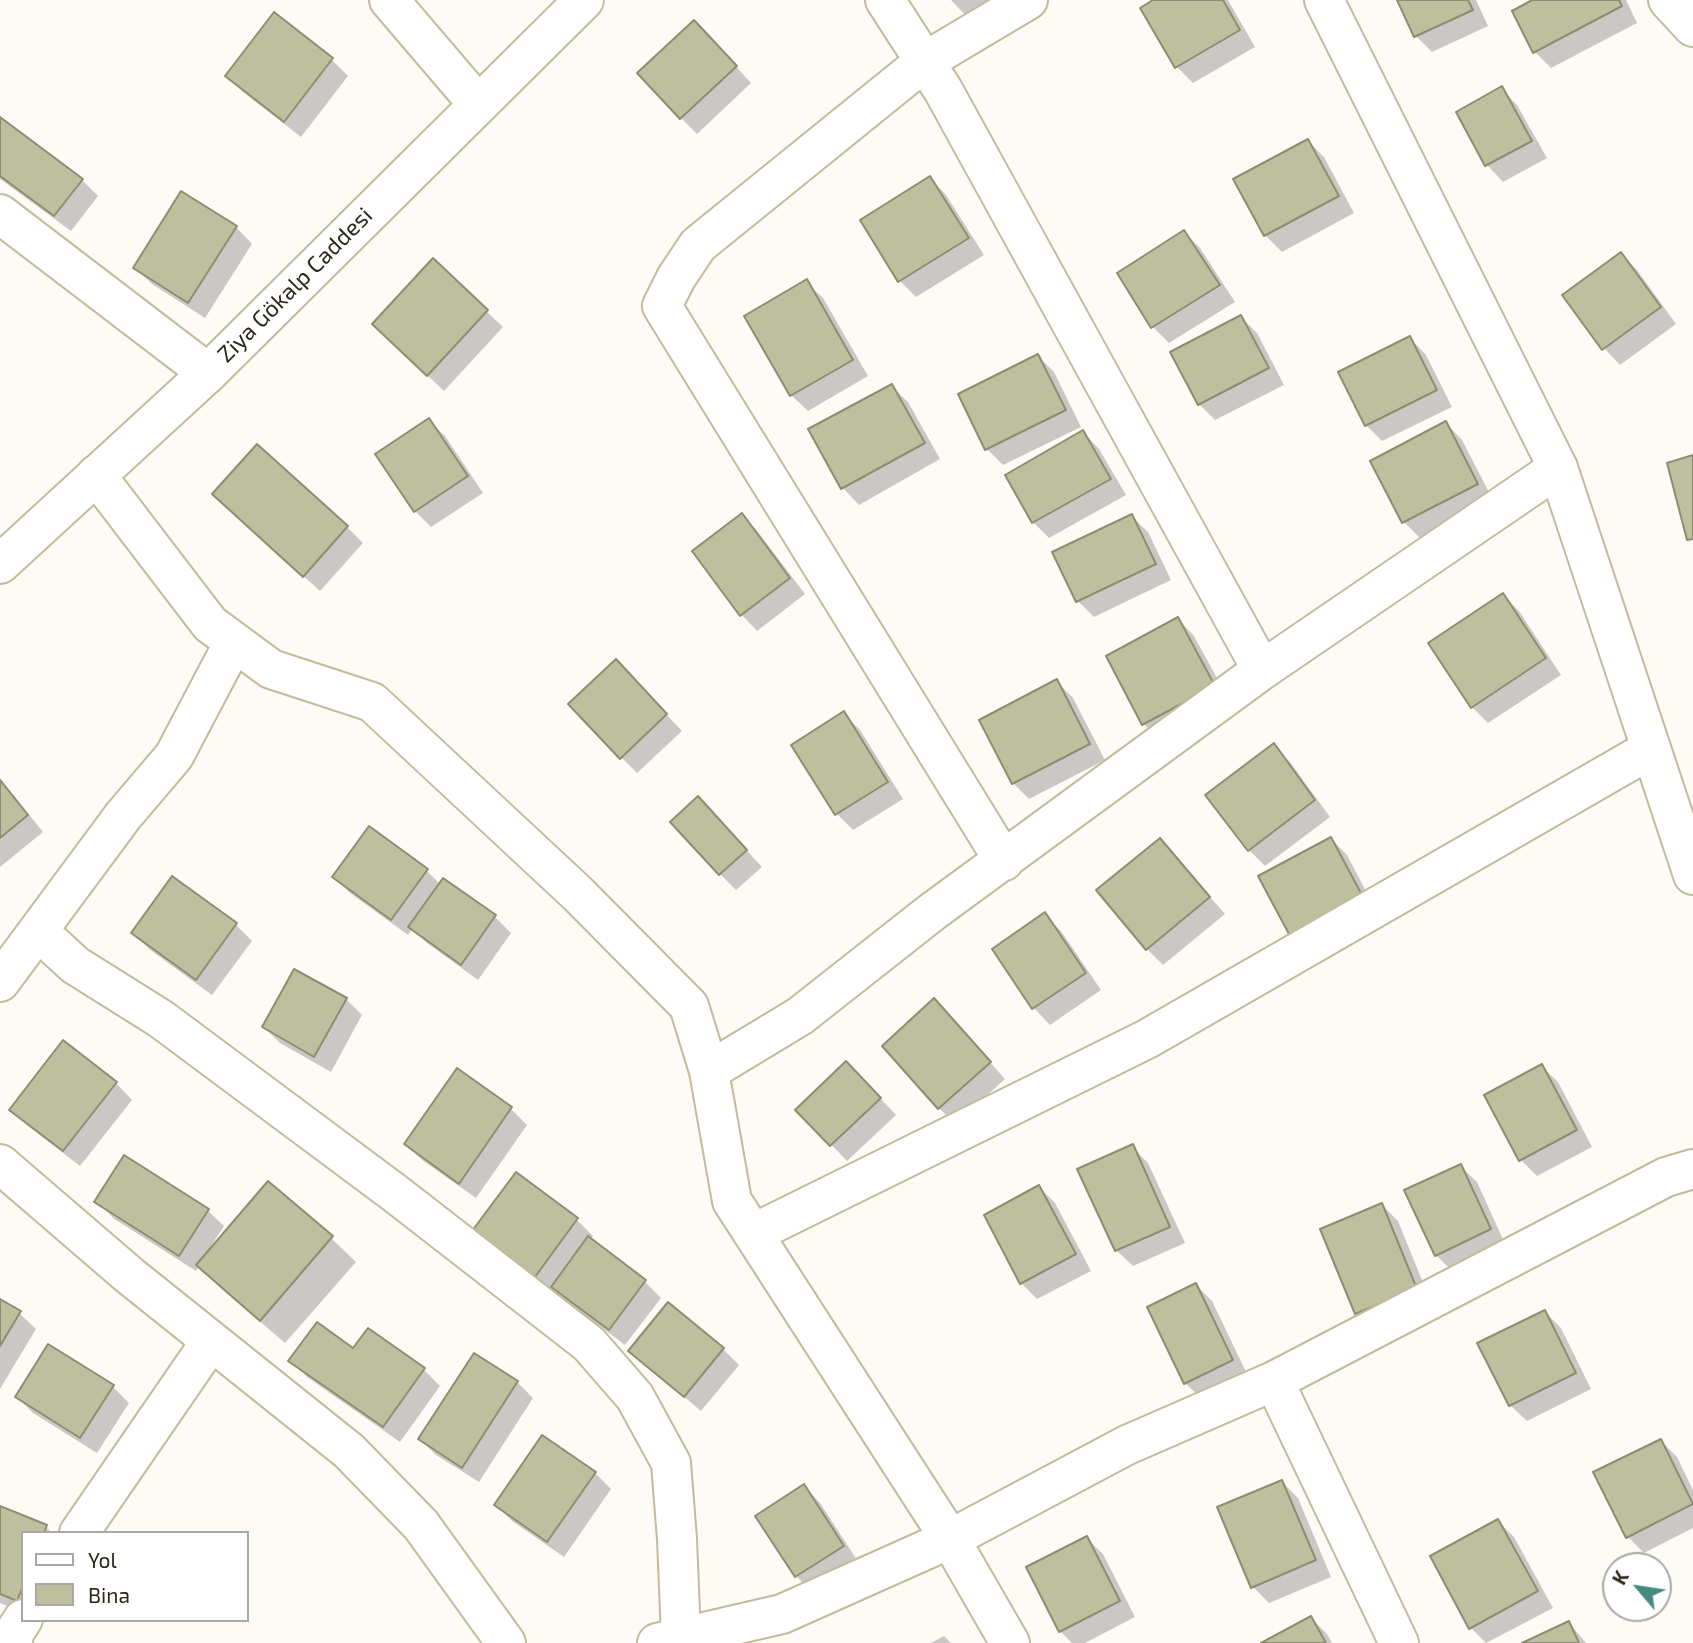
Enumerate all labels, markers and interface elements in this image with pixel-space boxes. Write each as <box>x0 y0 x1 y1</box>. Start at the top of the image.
street label: Ziya Gökalp Caddesi <box>212 202 378 368</box>
legend <box>21 1531 248 1622</box>
text: Yol <box>88 1547 117 1572</box>
north arrow <box>1602 1552 1672 1622</box>
text: K <box>1607 1567 1633 1588</box>
text: Bina <box>88 1582 130 1607</box>

